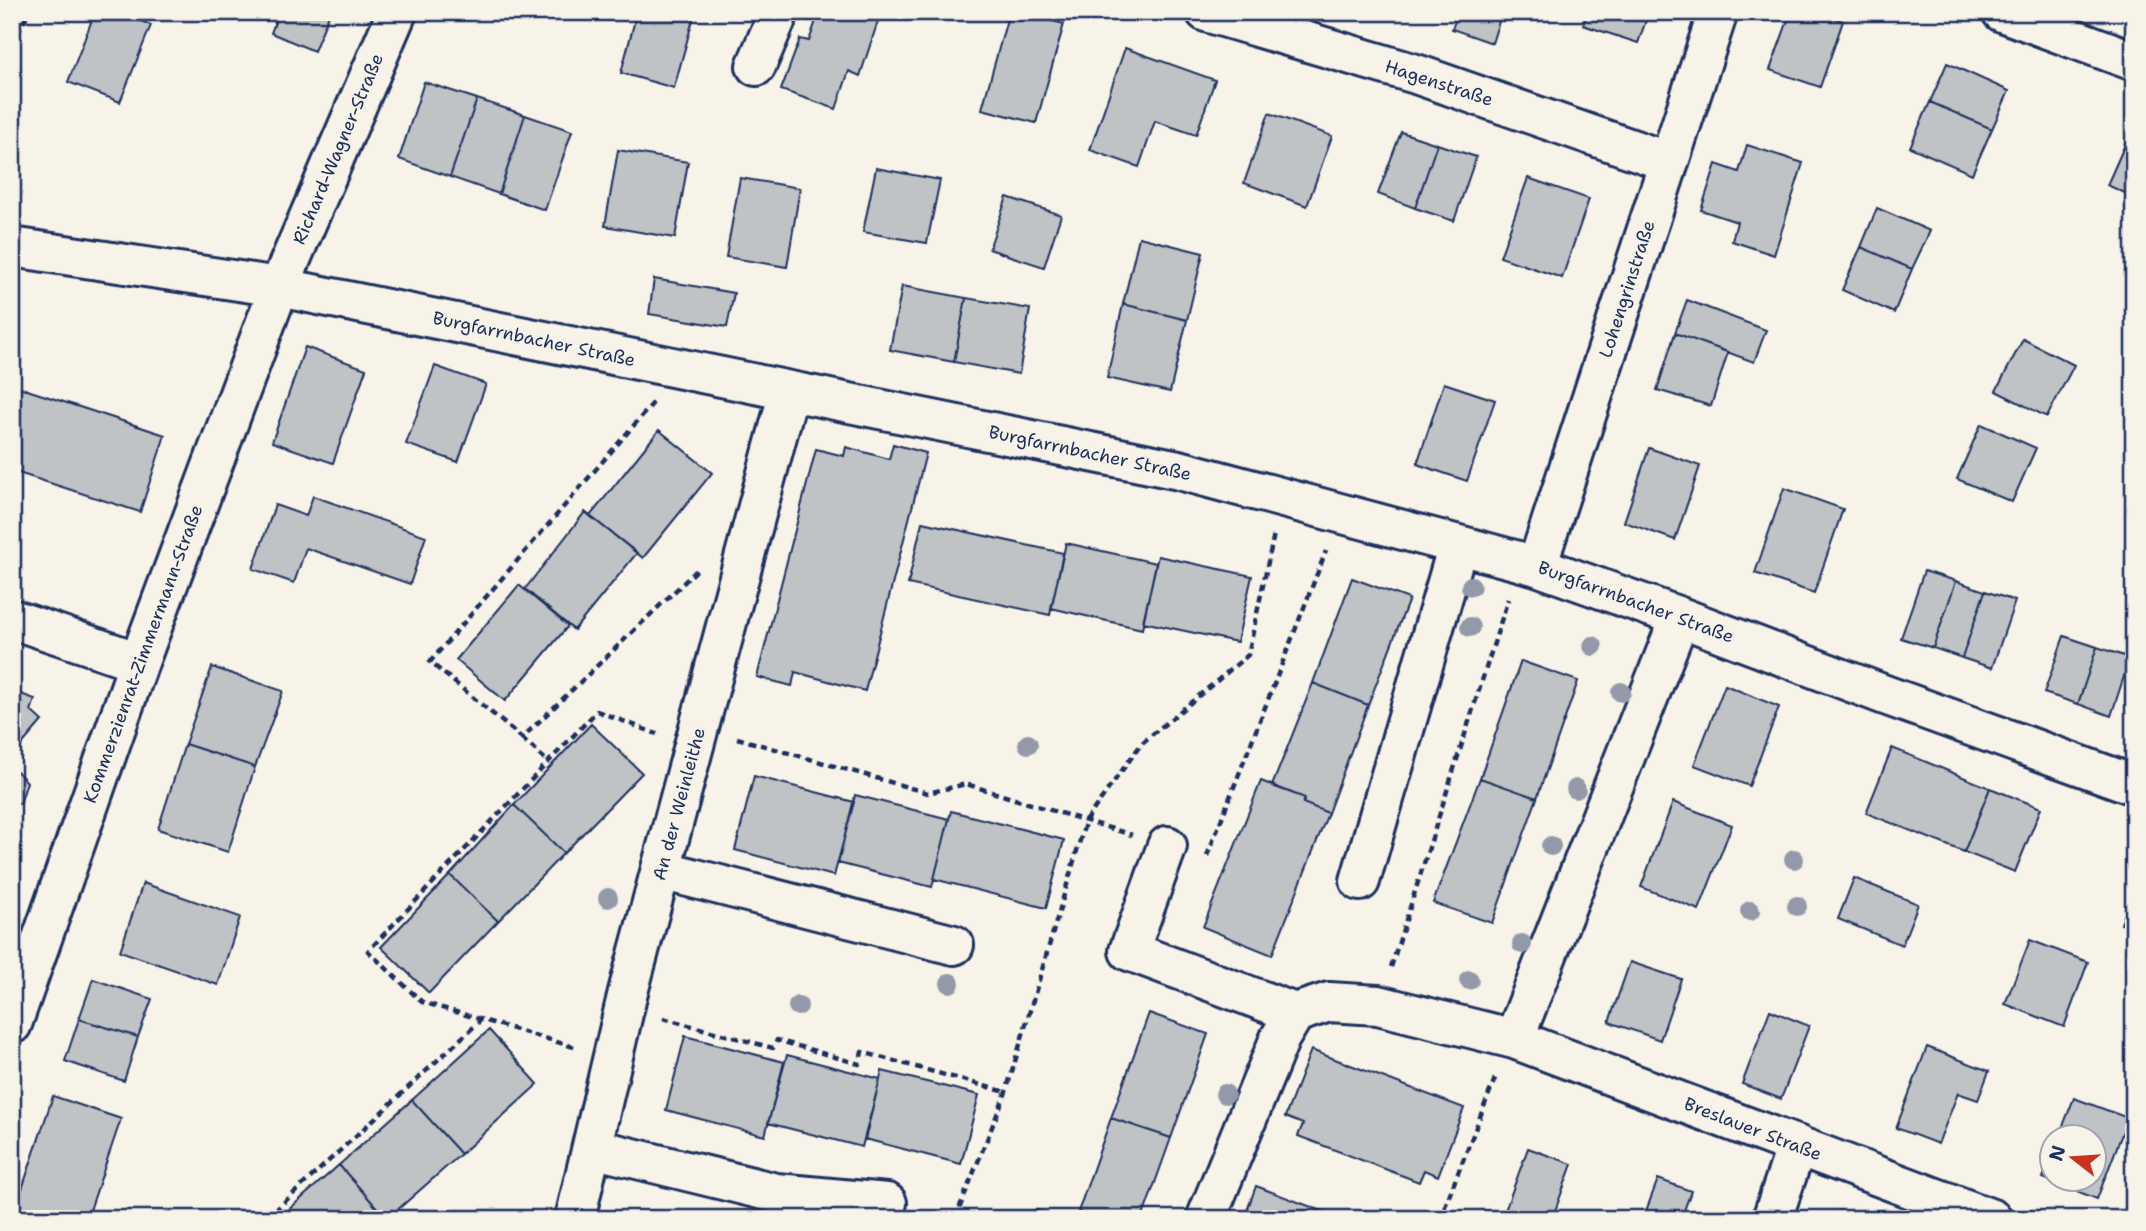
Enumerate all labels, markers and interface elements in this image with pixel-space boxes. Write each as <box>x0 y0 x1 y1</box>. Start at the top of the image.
street label: Richard-Wagner-Straße <box>287 50 389 248</box>
street label: Hagenstraße <box>1382 54 1496 112</box>
street label: Lohengrinstraße <box>1593 217 1661 361</box>
street label: Burgfarrnbacher Straße <box>430 306 638 372</box>
street label: Burgfarrnbacher Straße <box>986 420 1194 486</box>
street label: Kommerzienrat-Zimmermann-Straße <box>78 502 208 806</box>
street label: Burgfarrnbacher Straße <box>1535 555 1737 649</box>
street label: An der Weinleithe <box>647 725 711 883</box>
street label: Breslauer Straße <box>1681 1092 1825 1166</box>
north arrow <box>2038 1122 2108 1192</box>
text: N <box>2043 1142 2071 1164</box>

